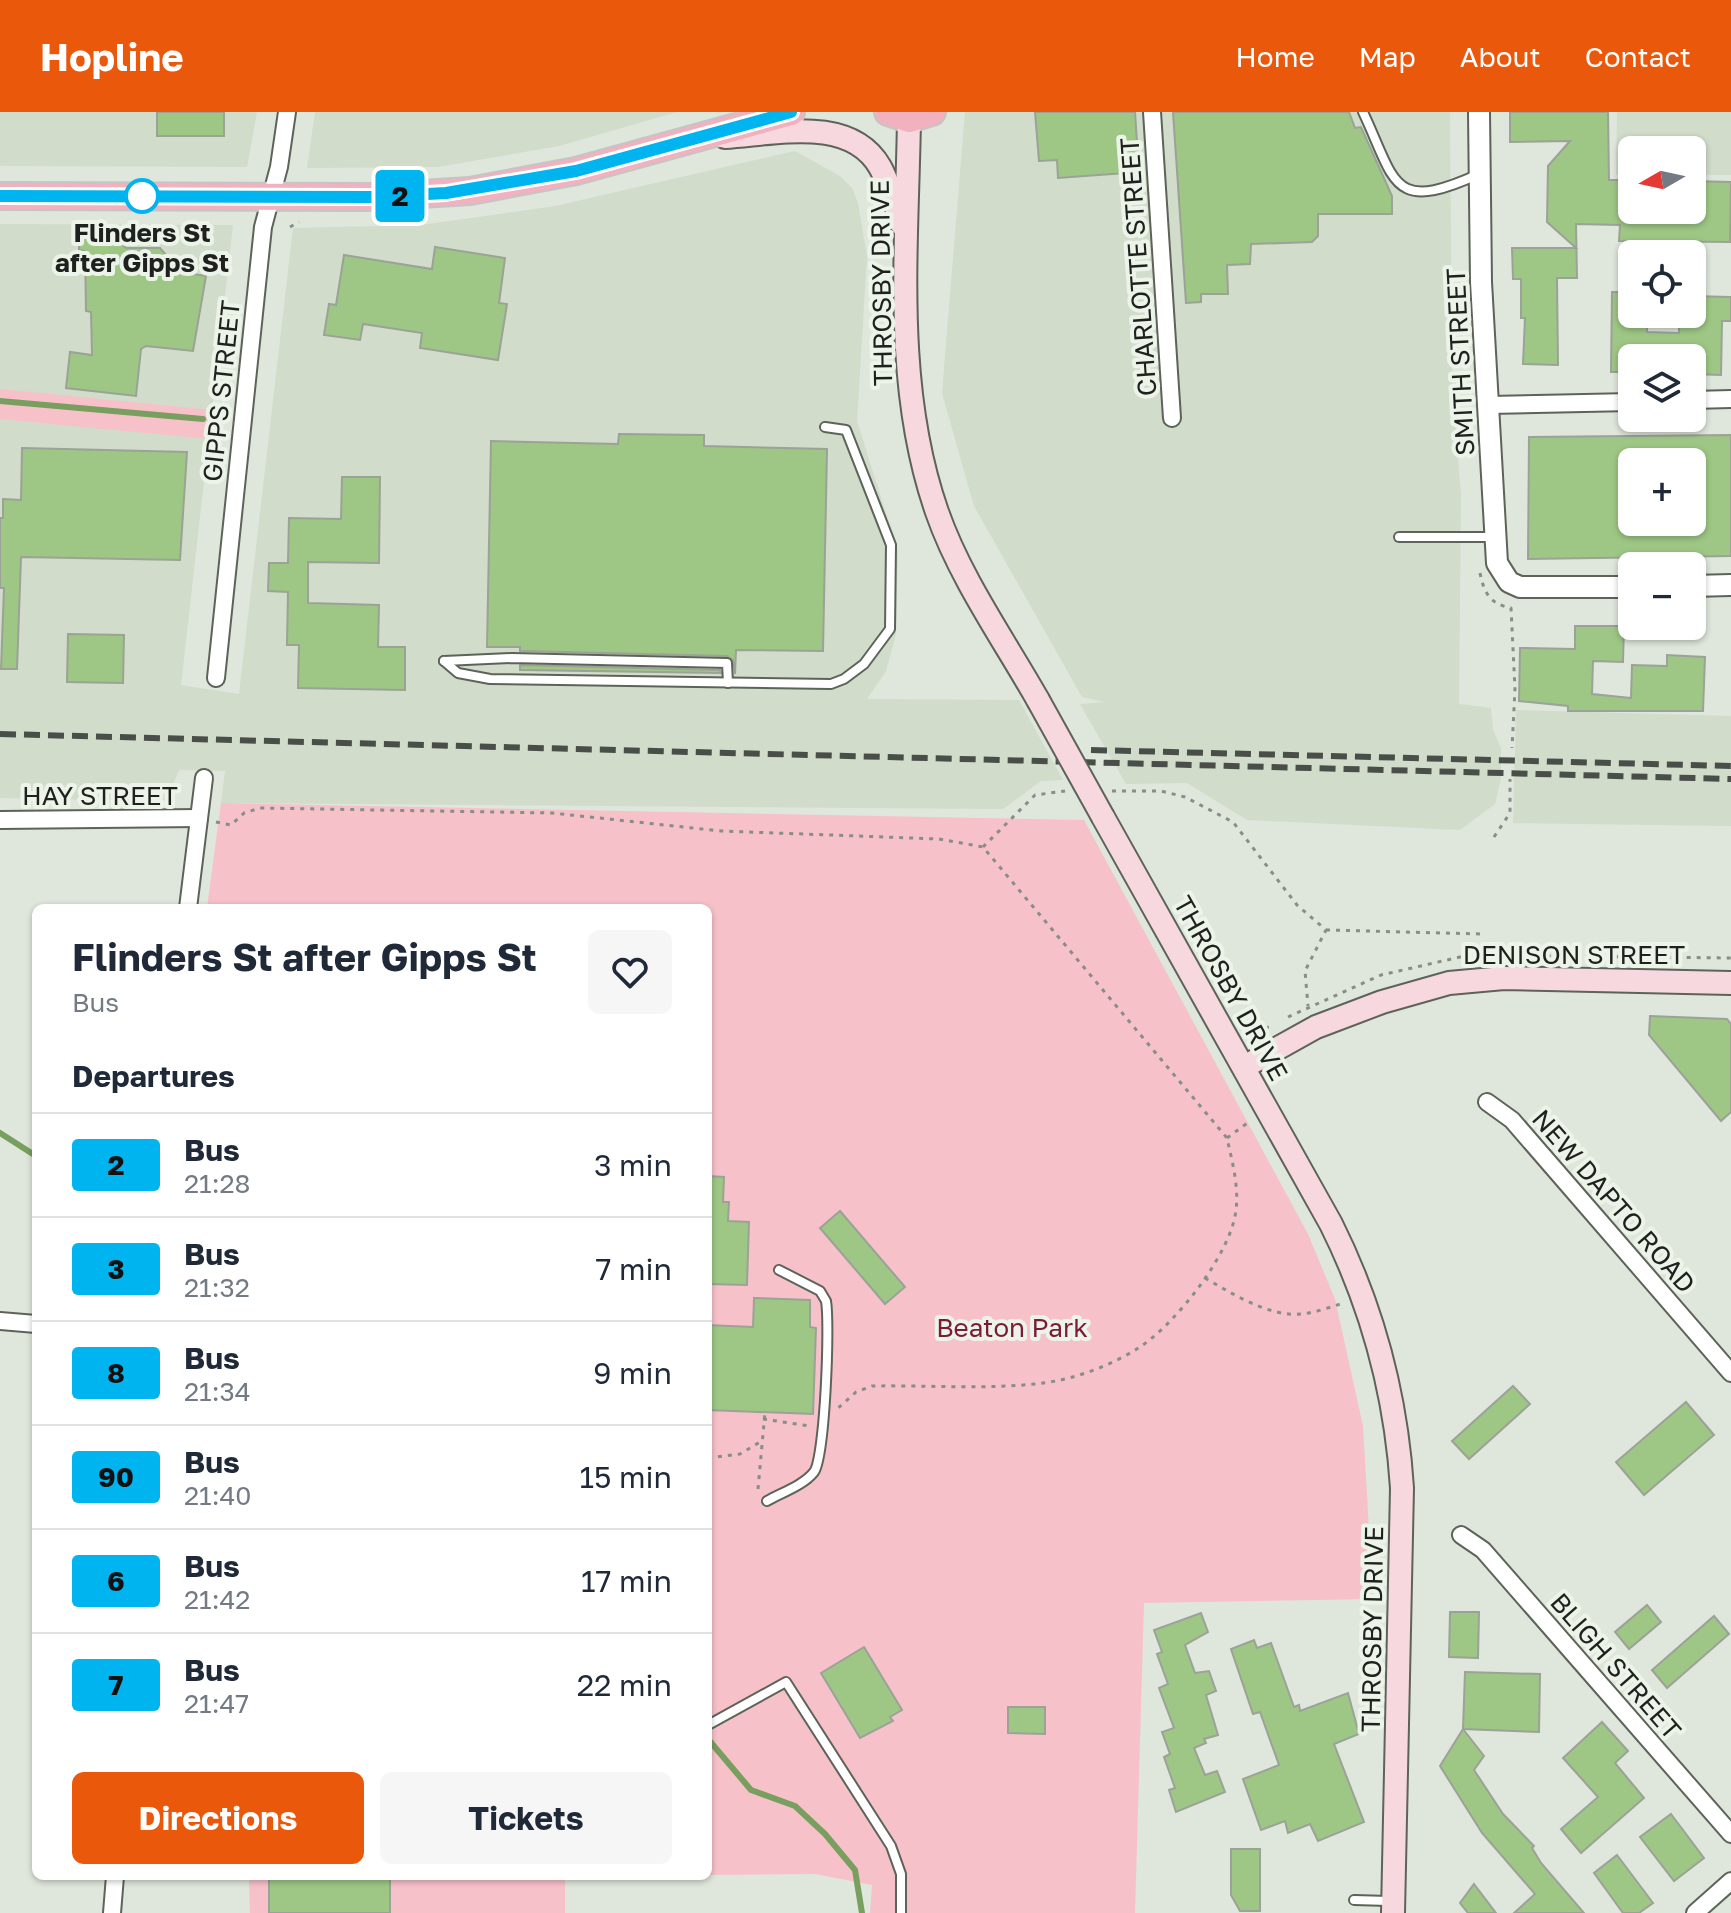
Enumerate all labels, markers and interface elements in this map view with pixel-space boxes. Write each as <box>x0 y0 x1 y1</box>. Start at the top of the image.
text: Hopline <box>40 34 184 79</box>
text: Home <box>1236 40 1315 73</box>
text: Map <box>1359 40 1416 73</box>
text: About <box>1460 40 1541 73</box>
text: Contact <box>1585 40 1691 73</box>
north arrow <box>1618 136 1706 224</box>
map controls <box>1618 136 1706 640</box>
street label: CHARLOTTE STREET <box>1114 137 1162 397</box>
line badge: 2 <box>374 170 426 222</box>
marker: Flinders St after Gipps St <box>125 179 159 213</box>
text: 2 <box>391 179 409 212</box>
street label: THROSBY DRIVE <box>864 180 898 386</box>
place label: Flinders St after Gipps St <box>55 217 229 278</box>
button: locate <box>1618 240 1706 328</box>
street label: SMITH STREET <box>1440 267 1480 457</box>
street label: GIPPS STREET <box>196 299 246 483</box>
button: layers <box>1618 344 1706 432</box>
button: + <box>1618 448 1706 536</box>
button: − <box>1618 552 1706 640</box>
street label: HAY STREET <box>22 780 178 811</box>
street label: THROSBY DRIVE <box>1167 890 1295 1086</box>
button: heart <box>588 930 672 1014</box>
text: Flinders St after Gipps St <box>72 934 537 979</box>
street label: DENISON STREET <box>1463 939 1685 970</box>
text: Bus <box>72 987 119 1018</box>
text: Departures <box>72 1058 235 1094</box>
street label: NEW DAPTO ROAD <box>1526 1103 1702 1299</box>
text: Bus <box>184 1132 240 1168</box>
text: 3 min <box>594 1147 672 1183</box>
text: 2 <box>107 1148 125 1181</box>
text: 21:28 <box>184 1168 250 1199</box>
text: Bus <box>184 1236 240 1272</box>
text: 7 min <box>596 1251 672 1287</box>
text: 3 <box>107 1252 125 1285</box>
text: 21:32 <box>184 1272 250 1303</box>
park label: Beaton Park <box>936 1312 1088 1343</box>
text: Bus <box>184 1340 240 1376</box>
text: 9 min <box>593 1355 672 1391</box>
text: 8 <box>107 1356 125 1389</box>
text: 21:34 <box>184 1376 251 1407</box>
text: Bus <box>184 1444 240 1480</box>
text: 15 min <box>580 1459 672 1495</box>
text: 90 <box>98 1460 134 1493</box>
text: 21:40 <box>184 1480 251 1511</box>
street label: THROSBY DRIVE <box>1355 1526 1389 1732</box>
text: Bus <box>184 1548 240 1584</box>
text: 17 min <box>581 1563 672 1599</box>
text: 6 <box>107 1564 125 1597</box>
text: 21:42 <box>184 1584 250 1615</box>
street label: BLIGH STREET <box>1544 1587 1688 1745</box>
text: Bus <box>184 1652 240 1688</box>
text: 22 min <box>577 1667 672 1703</box>
text: 7 <box>108 1668 124 1701</box>
text: 21:47 <box>184 1688 249 1719</box>
button: Directions <box>72 1772 364 1864</box>
button: Tickets <box>380 1772 672 1864</box>

